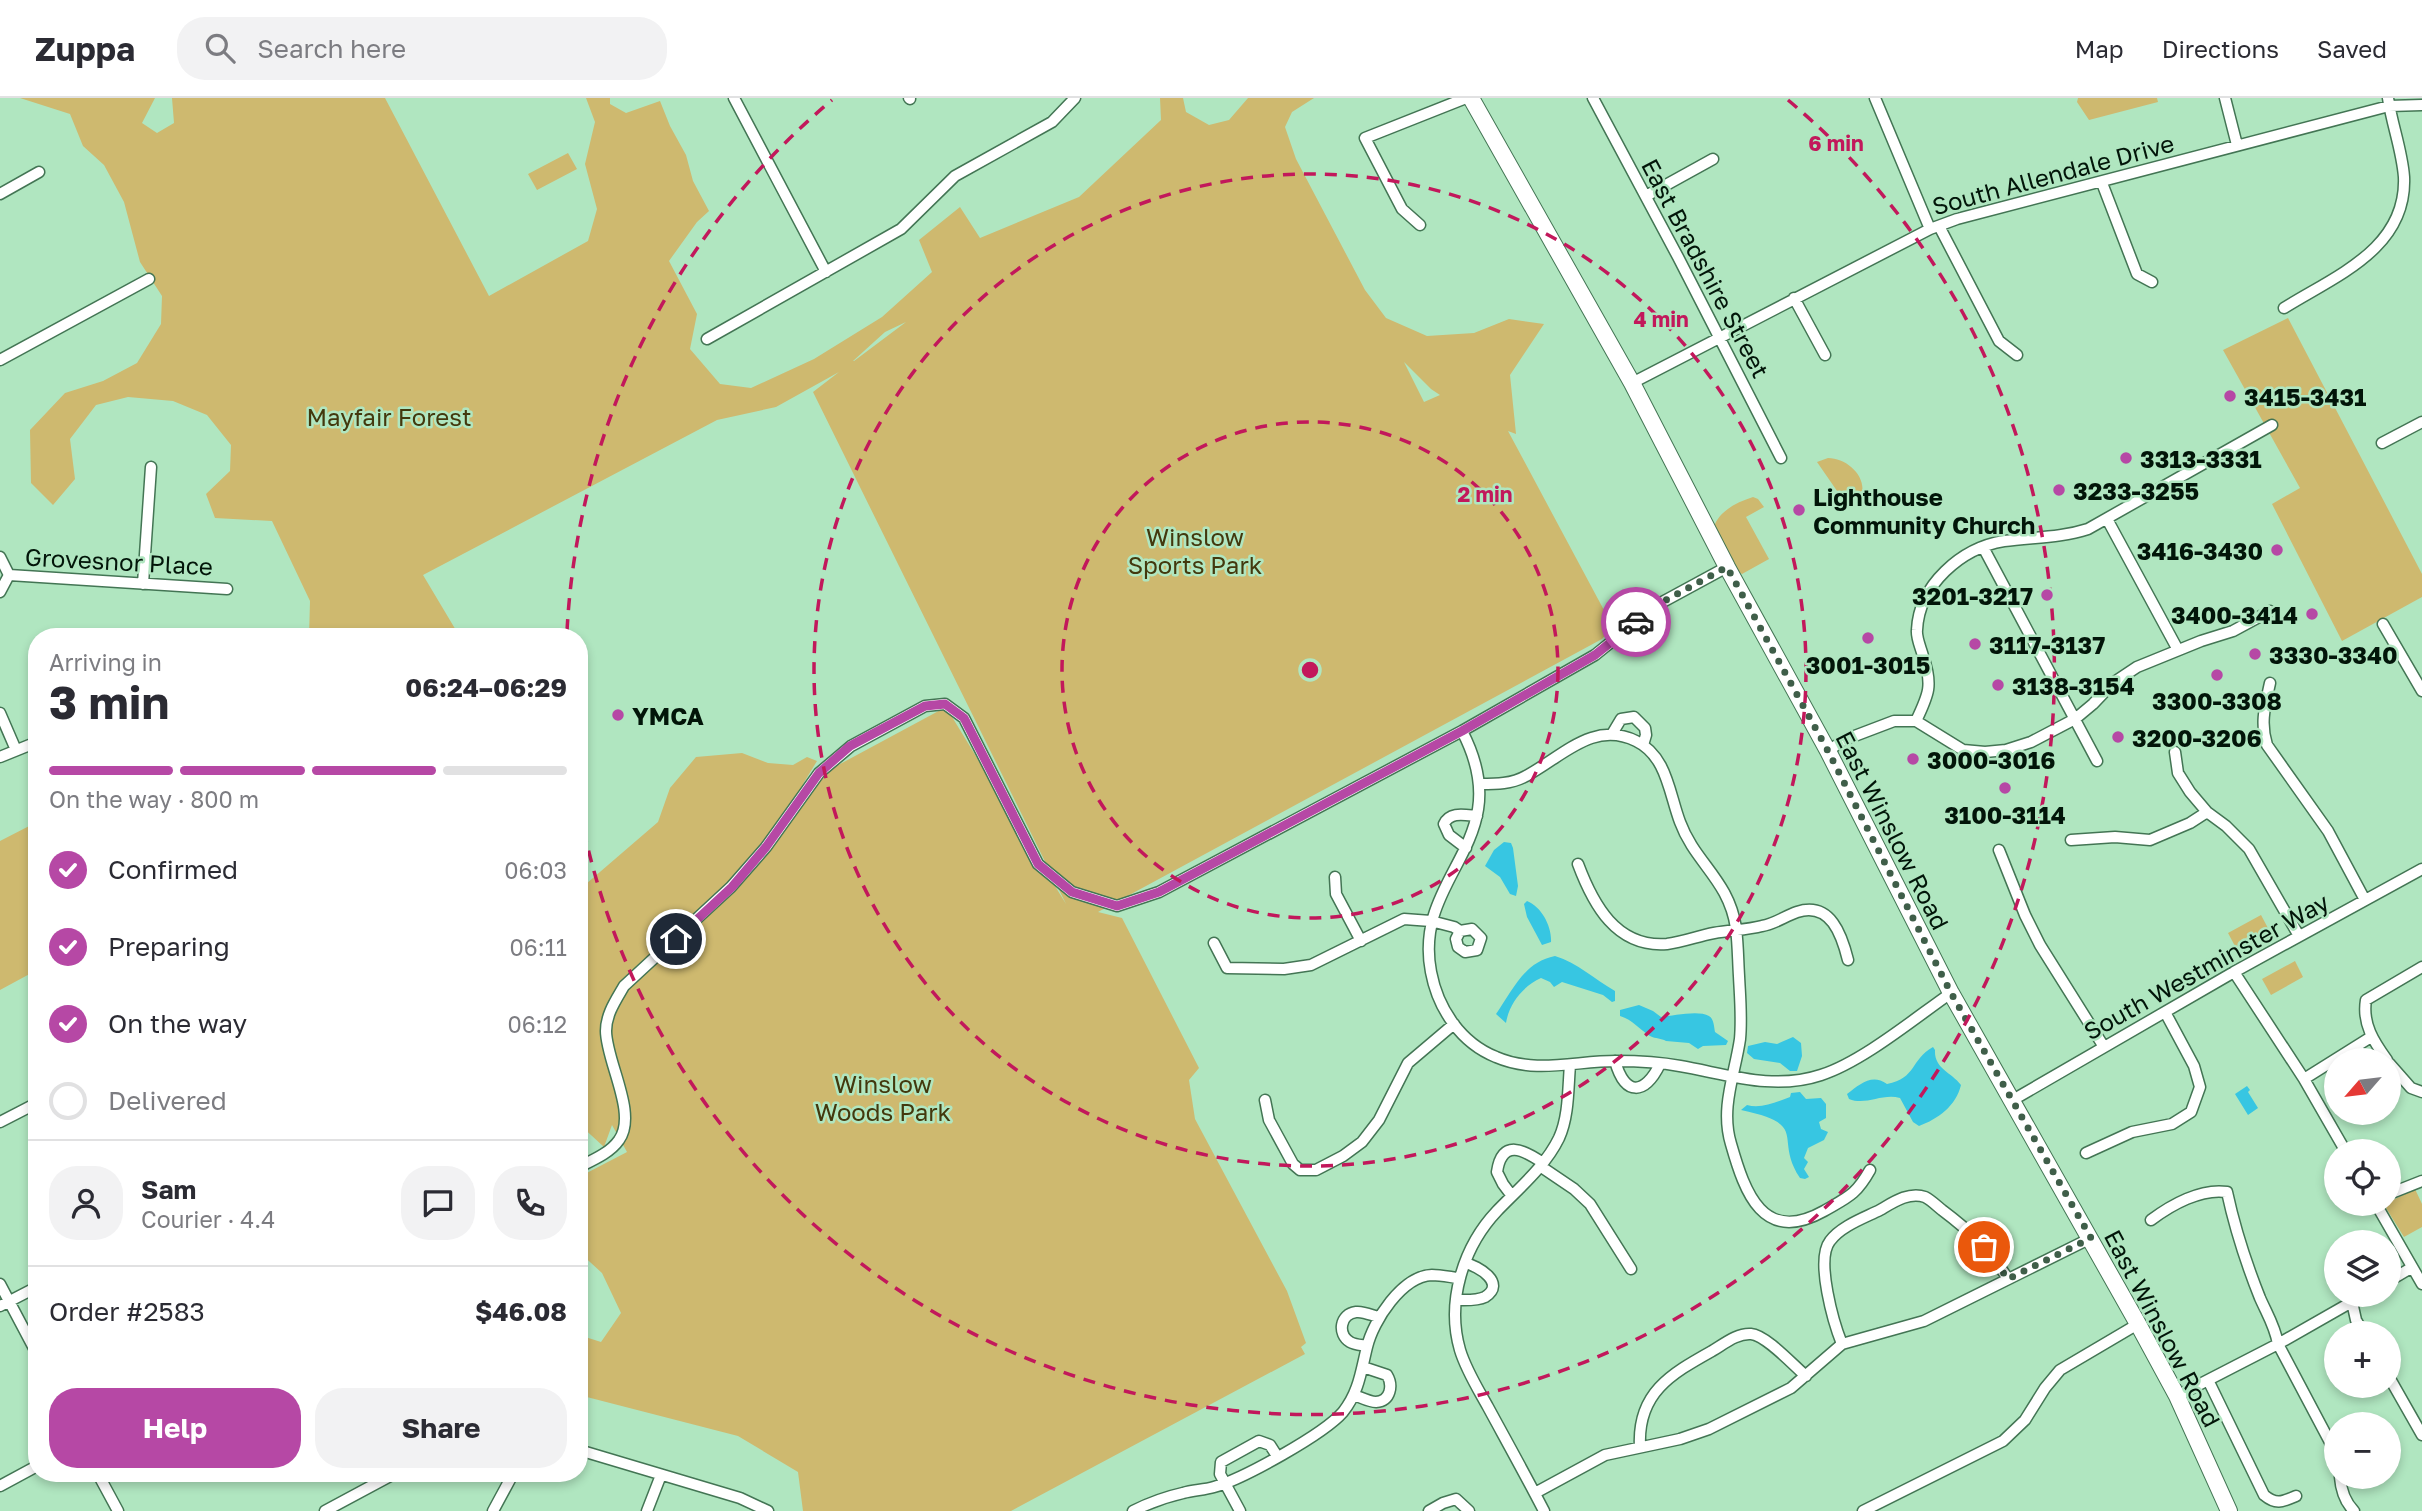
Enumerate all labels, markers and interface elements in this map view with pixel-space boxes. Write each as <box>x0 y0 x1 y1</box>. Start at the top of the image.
search box <box>177 17 667 80</box>
text: Zuppa <box>35 29 135 68</box>
icon: search <box>201 29 239 67</box>
text: Search here <box>257 33 406 64</box>
text: Map <box>2075 34 2124 63</box>
text: Directions <box>2162 34 2279 63</box>
text: Saved <box>2317 34 2387 63</box>
street label: South Allendale Drive <box>1929 128 2177 220</box>
text: 6 min <box>1808 130 1864 156</box>
street label: East Bradshire Street <box>1636 154 1776 382</box>
text: 4 min <box>1633 306 1689 332</box>
place label: 3415-3431 <box>2244 382 2366 411</box>
marker: 3415-3431 <box>2222 388 2238 404</box>
park label: Mayfair Forest <box>306 402 472 431</box>
place label: 3313-3331 <box>2140 444 2262 473</box>
marker: 3313-3331 <box>2118 450 2134 466</box>
place label: 3233-3255 <box>2073 476 2199 505</box>
text: 2 min <box>1458 481 1512 507</box>
place label: Lighthouse Community Church <box>1813 482 2035 539</box>
marker: 3233-3255 <box>2051 482 2067 498</box>
marker: Lighthouse Community Church <box>1791 502 1807 518</box>
park label: Winslow Sports Park <box>1128 522 1262 579</box>
place label: 3416-3430 <box>2137 536 2263 565</box>
street label: Grovesnor Place <box>24 542 214 580</box>
marker: 3416-3430 <box>2269 542 2285 558</box>
place label: 3201-3217 <box>1912 581 2033 610</box>
courier <box>1601 587 1671 657</box>
marker: 3201-3217 <box>2039 587 2055 603</box>
place label: 3400-3414 <box>2171 600 2298 629</box>
icon: car <box>1617 603 1655 641</box>
marker: 3400-3414 <box>2304 606 2320 622</box>
marker: 3001-3015 <box>1860 630 1876 646</box>
place label: 3117-3137 <box>1989 630 2105 659</box>
marker: 3117-3137 <box>1967 636 1983 652</box>
place label: 3330-3340 <box>2269 640 2398 669</box>
marker: 3330-3340 <box>2247 646 2263 662</box>
text: Arriving in <box>49 648 162 676</box>
place label: 3001-3015 <box>1806 650 1930 679</box>
centre of rings <box>1298 658 1322 682</box>
marker: 3300-3308 <box>2209 667 2225 683</box>
place label: 3138-3154 <box>2012 671 2135 700</box>
text: 06:24–06:29 <box>405 672 567 703</box>
text: 3 min <box>49 674 169 729</box>
marker: 3138-3154 <box>1990 677 2006 693</box>
place label: 3300-3308 <box>2152 686 2282 715</box>
place label: YMCA <box>632 701 704 730</box>
marker: YMCA <box>610 707 626 723</box>
place label: 3200-3206 <box>2132 723 2262 752</box>
street label: East Winslow Road <box>1830 726 1956 934</box>
marker: 3200-3206 <box>2110 729 2126 745</box>
place label: 3000-3016 <box>1927 745 2055 774</box>
marker: 3000-3016 <box>1905 751 1921 767</box>
marker: 3100-3114 <box>1997 780 2013 796</box>
text: On the way · 800 m <box>49 785 259 813</box>
place label: 3100-3114 <box>1944 800 2066 829</box>
icon: check <box>49 851 87 889</box>
text: Confirmed <box>108 854 238 885</box>
text: 06:03 <box>504 856 567 884</box>
street label: South Westminster Way <box>2078 887 2334 1045</box>
pin <box>646 909 706 969</box>
icon: home <box>657 920 695 958</box>
icon: check <box>49 928 87 966</box>
text: Preparing <box>108 931 230 962</box>
text: 06:11 <box>510 933 567 961</box>
icon: check <box>49 1005 87 1043</box>
text: On the way <box>108 1008 247 1039</box>
text: 06:12 <box>507 1010 567 1038</box>
north arrow <box>2324 1048 2401 1125</box>
map controls <box>2324 1048 2401 1489</box>
park label: Winslow Woods Park <box>815 1069 951 1126</box>
text: Delivered <box>108 1085 227 1116</box>
button: locate <box>2324 1139 2401 1216</box>
button: person <box>49 1166 123 1240</box>
button: chat <box>401 1166 475 1240</box>
button: phone <box>493 1166 567 1240</box>
text: Sam <box>141 1174 196 1205</box>
text: Courier · 4.4 <box>141 1205 275 1233</box>
pin <box>1954 1217 2014 1277</box>
street label: East Winslow Road <box>2099 1224 2227 1432</box>
icon: bag <box>1965 1228 2003 1266</box>
button: layers <box>2324 1230 2401 1307</box>
text: Order #2583 <box>49 1296 205 1327</box>
text: $46.08 <box>475 1296 567 1327</box>
button: + <box>2324 1321 2401 1398</box>
button: Help <box>49 1388 301 1468</box>
button: Share <box>315 1388 567 1468</box>
button: − <box>2324 1412 2401 1489</box>

